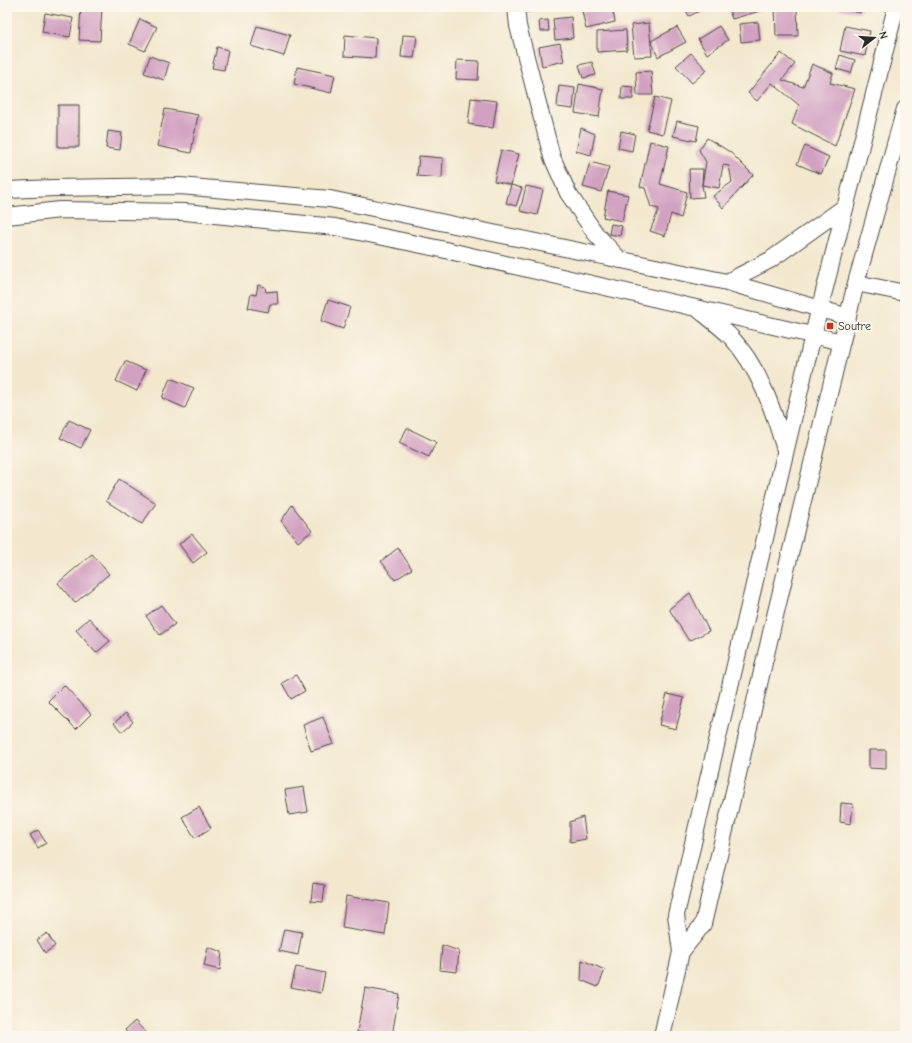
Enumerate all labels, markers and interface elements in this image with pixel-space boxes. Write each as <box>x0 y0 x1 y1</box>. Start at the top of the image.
north arrow <box>854 18 894 58</box>
text: N <box>876 30 890 41</box>
place label: Soutre <box>838 319 871 333</box>
marker: Soutre <box>825 321 835 331</box>

